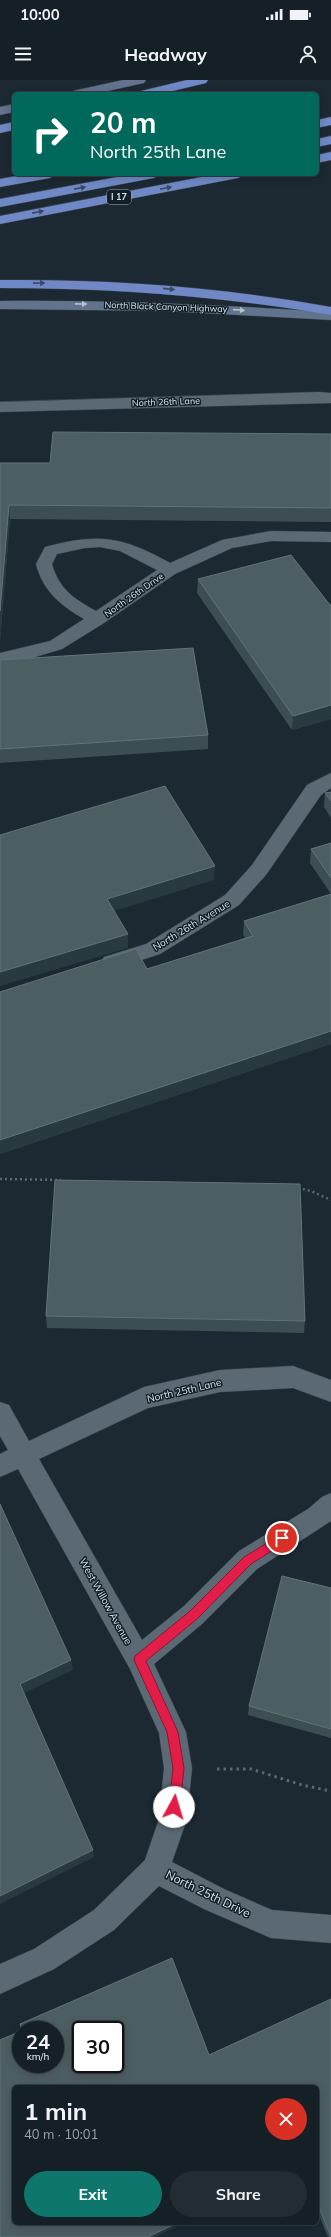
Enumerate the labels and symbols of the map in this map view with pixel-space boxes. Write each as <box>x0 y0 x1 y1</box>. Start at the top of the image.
one-way arrow <box>73 185 86 191</box>
one-way arrow <box>160 185 172 191</box>
road number: I 17 <box>107 190 131 204</box>
one-way arrow <box>32 209 44 215</box>
one-way arrow <box>33 280 46 286</box>
one-way arrow <box>163 285 175 292</box>
street label: North Black Canyon Highway <box>104 299 228 315</box>
one-way arrow <box>75 301 88 307</box>
one-way arrow <box>233 307 245 314</box>
street label: North 26th Lane <box>132 395 200 408</box>
street label: North 26th Drive <box>102 570 165 619</box>
street label: North 26th Avenue <box>150 897 232 954</box>
street label: North 25th Lane <box>146 1376 222 1405</box>
pin <box>265 1521 299 1555</box>
street label: West Willow Avenue <box>76 1556 135 1647</box>
position arrow <box>153 1786 195 1828</box>
street label: North 25th Drive <box>163 1867 253 1921</box>
speed limit sign: 30 <box>72 2021 124 2073</box>

